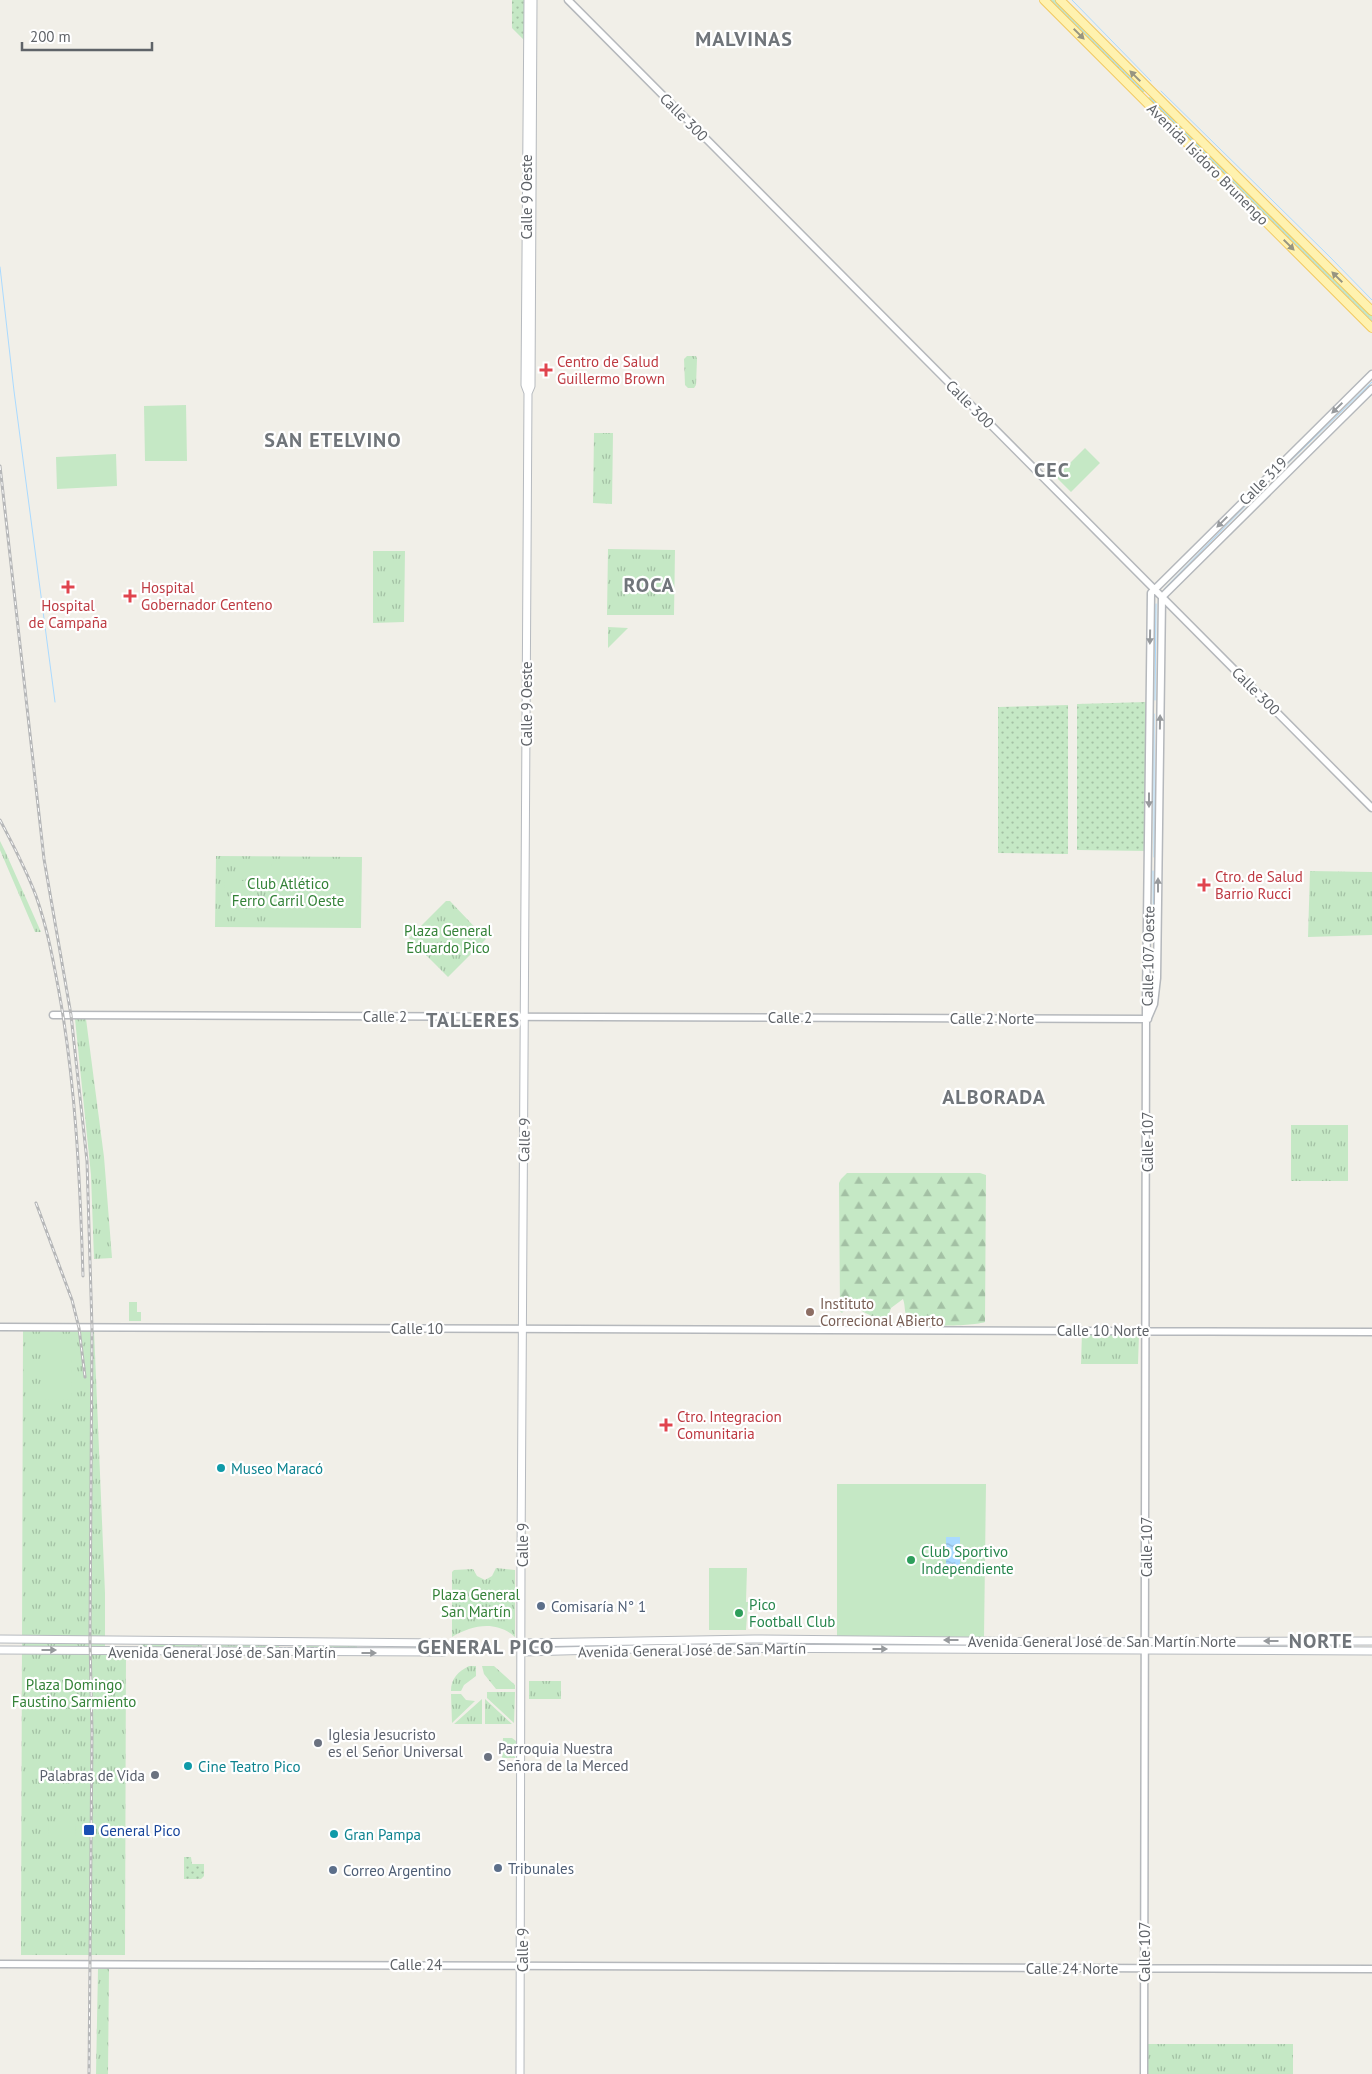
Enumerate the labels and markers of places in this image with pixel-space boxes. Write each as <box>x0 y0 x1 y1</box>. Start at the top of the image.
place label: Centro de Salud Guillermo Brown <box>557 352 665 388</box>
marker: Centro de Salud Guillermo Brown <box>539 363 553 377</box>
place label: Hospital Gobernador Centeno <box>141 578 273 614</box>
marker: Hospital de Campaña <box>61 580 75 594</box>
marker: Hospital Gobernador Centeno <box>123 589 137 603</box>
place label: Hospital de Campaña <box>29 596 107 632</box>
place label: Ctro. de Salud Barrio Rucci <box>1215 867 1303 903</box>
marker: Ctro. de Salud Barrio Rucci <box>1197 878 1211 892</box>
place label: Instituto Correcional ABierto <box>820 1294 944 1330</box>
marker: Instituto Correcional ABierto <box>804 1306 816 1318</box>
place label: Ctro. Integracion Comunitaria <box>677 1407 782 1443</box>
marker: Ctro. Integracion Comunitaria <box>659 1418 673 1432</box>
place label: Museo Maracó <box>231 1459 323 1478</box>
marker: Museo Maracó <box>215 1462 227 1474</box>
place label: Club Sportivo Independiente <box>921 1542 1014 1578</box>
marker: Club Sportivo Independiente <box>905 1554 917 1566</box>
place label: Pico Football Club <box>749 1595 835 1631</box>
place label: Comisaría N° 1 <box>551 1597 646 1616</box>
marker: Comisaría N° 1 <box>535 1600 547 1612</box>
marker: Pico Football Club <box>733 1607 745 1619</box>
place label: Iglesia Jesucristo es el Señor Universal <box>328 1725 463 1761</box>
marker: Iglesia Jesucristo es el Señor Universal <box>312 1737 324 1749</box>
place label: Parroquia Nuestra Señora de la Merced <box>498 1739 629 1775</box>
marker: Parroquia Nuestra Señora de la Merced <box>482 1751 494 1763</box>
place label: Cine Teatro Pico <box>198 1757 301 1776</box>
marker: Cine Teatro Pico <box>182 1760 194 1772</box>
place label: Palabras de Vida <box>40 1766 145 1785</box>
marker: Palabras de Vida <box>149 1769 161 1781</box>
place label: General Pico <box>100 1821 180 1840</box>
marker: General Pico <box>82 1823 96 1837</box>
place label: Gran Pampa <box>344 1825 421 1844</box>
marker: Gran Pampa <box>328 1828 340 1840</box>
place label: Tribunales <box>508 1859 574 1878</box>
place label: Correo Argentino <box>343 1861 451 1880</box>
marker: Tribunales <box>492 1862 504 1874</box>
marker: Correo Argentino <box>327 1864 339 1876</box>

